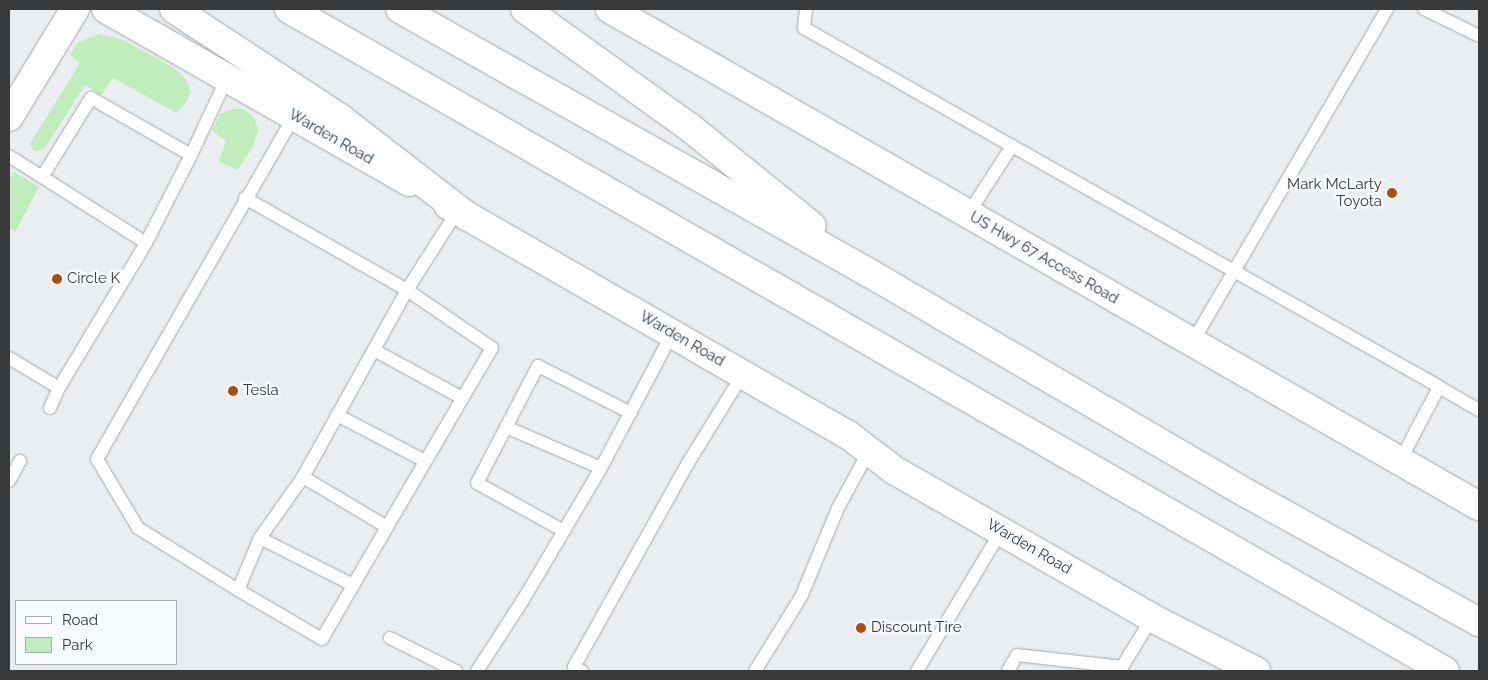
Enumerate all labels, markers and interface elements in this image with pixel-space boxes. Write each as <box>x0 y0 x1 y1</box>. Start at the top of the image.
street label: Warden Road <box>285 106 377 168</box>
place label: Mark McLarty Toyota <box>1287 175 1382 210</box>
marker: Mark McLarty Toyota <box>1386 187 1398 199</box>
street label: US Hwy 67 Access Road <box>966 208 1122 308</box>
place label: Circle K <box>67 270 120 288</box>
marker: Circle K <box>51 273 63 285</box>
street label: Warden Road <box>636 308 728 370</box>
place label: Tesla <box>243 382 279 400</box>
marker: Tesla <box>227 385 239 397</box>
street label: Warden Road <box>983 516 1075 578</box>
legend <box>15 600 178 665</box>
text: Road <box>62 611 98 629</box>
place label: Discount Tire <box>871 619 962 637</box>
marker: Discount Tire <box>855 622 867 634</box>
text: Park <box>62 636 93 654</box>

